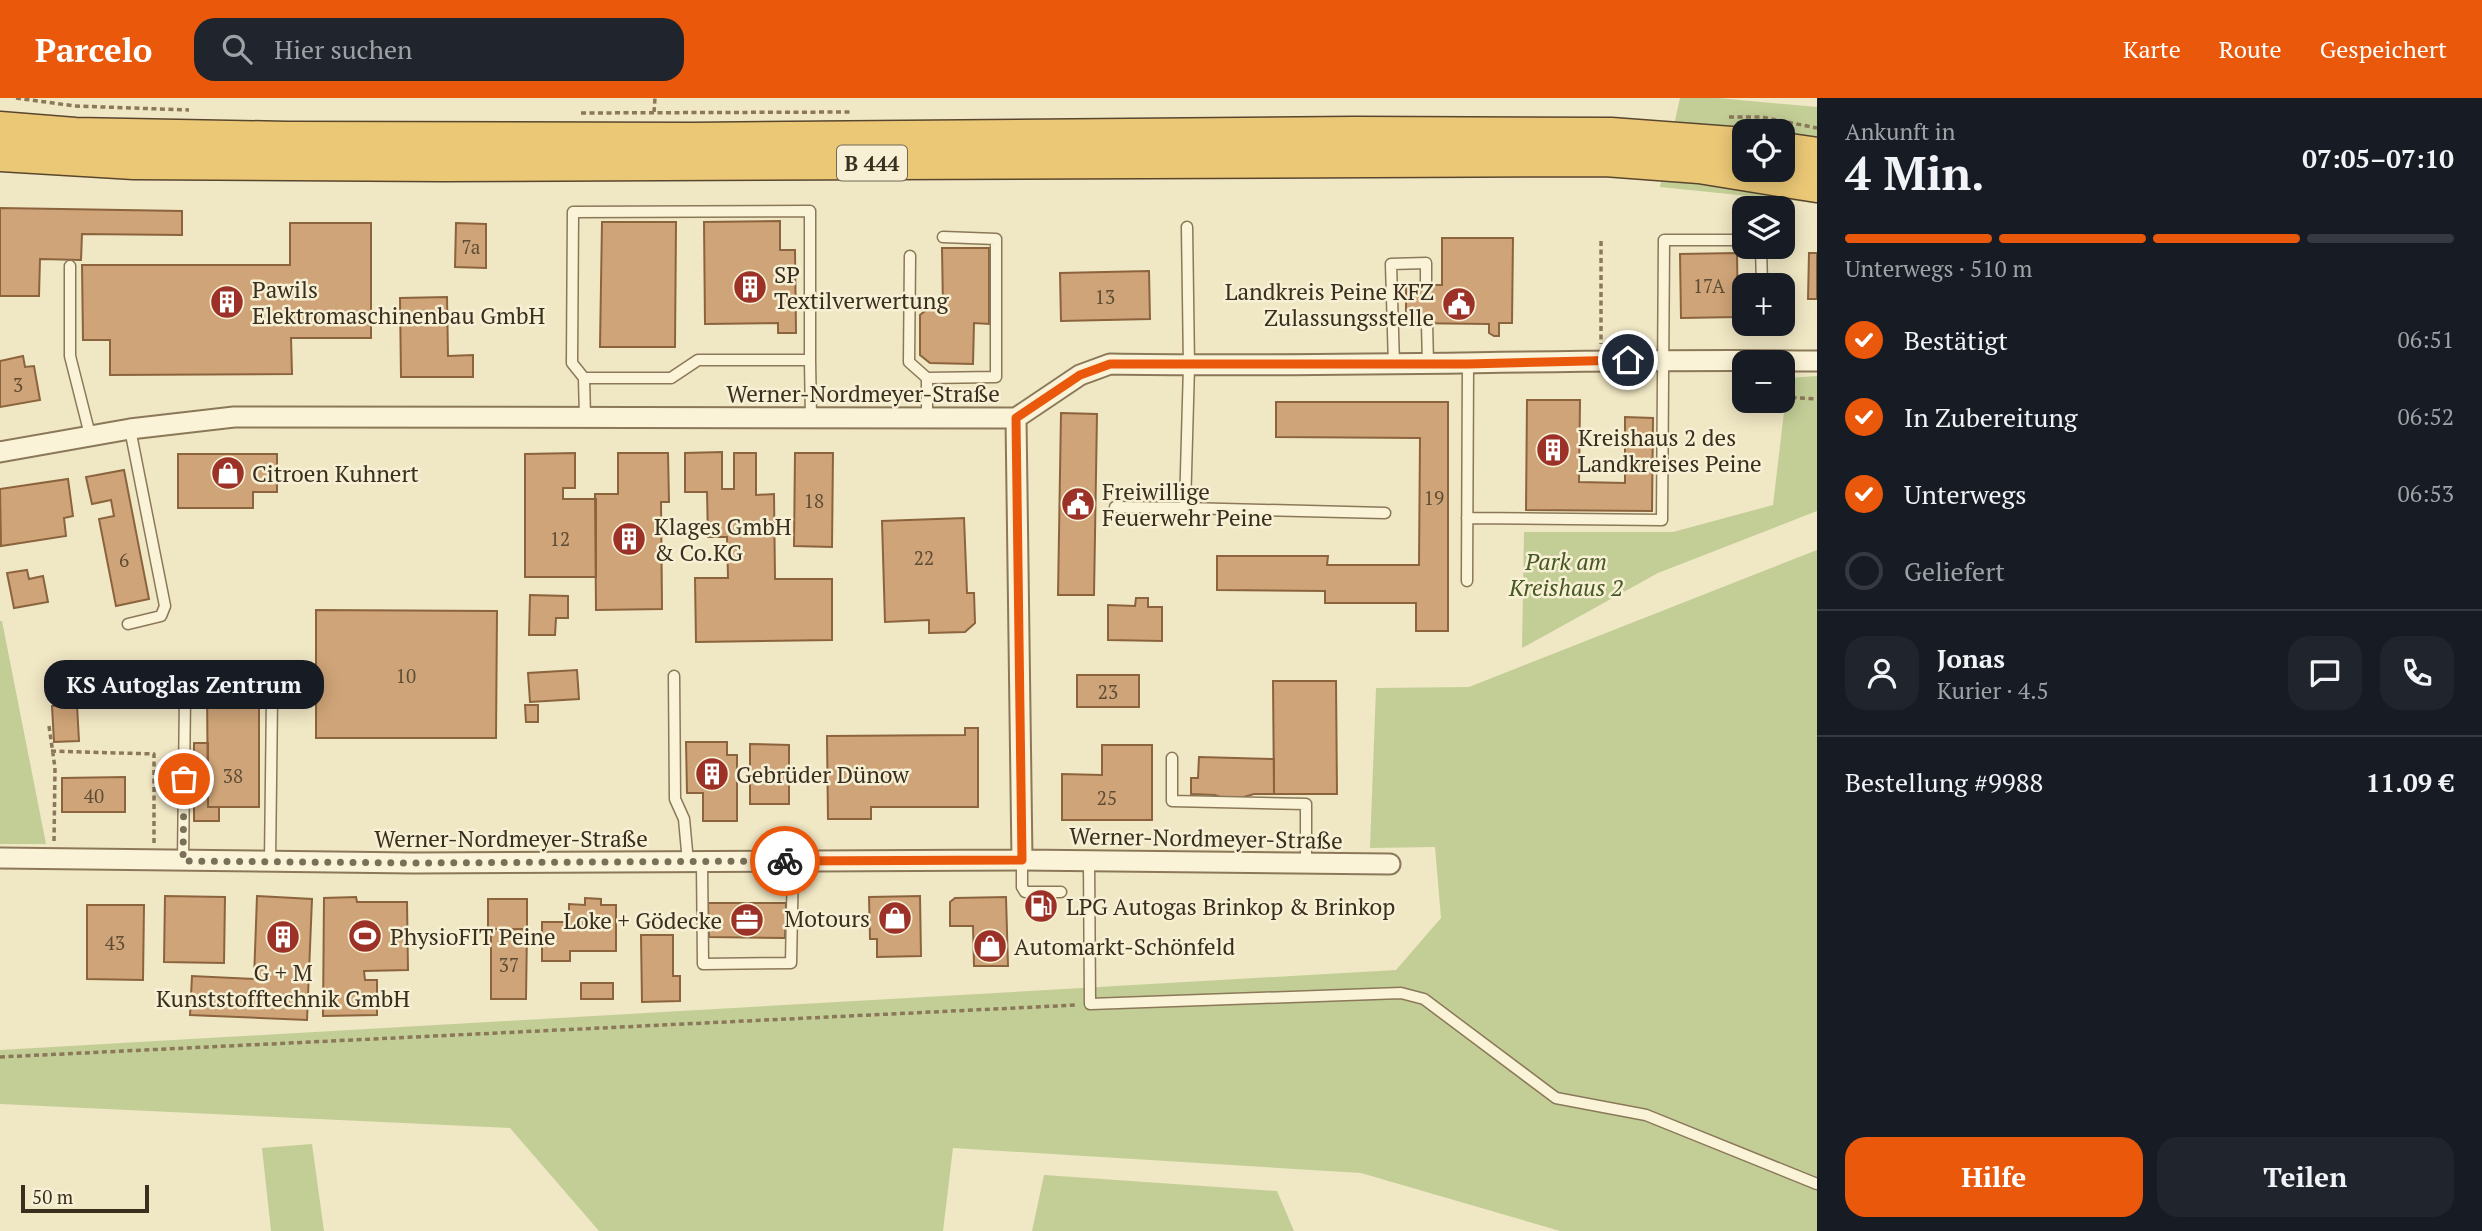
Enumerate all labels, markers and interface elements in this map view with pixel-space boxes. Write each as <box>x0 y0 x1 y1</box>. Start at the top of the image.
search box <box>194 18 684 81</box>
text: Parcelo <box>35 28 152 71</box>
icon: search <box>218 30 256 68</box>
text: Hier suchen <box>274 32 413 66</box>
text: Karte <box>2123 33 2181 65</box>
text: Route <box>2219 33 2282 65</box>
text: Gespeichert <box>2320 33 2447 65</box>
text: Ankunft in <box>1845 116 1955 147</box>
map controls <box>1732 119 1795 413</box>
button: locate <box>1732 119 1795 182</box>
text: 07:05–07:10 <box>2302 141 2454 175</box>
text: 4 Min. <box>1845 142 1985 203</box>
road number: B 444 <box>837 146 907 180</box>
button: layers <box>1732 196 1795 259</box>
house number: 7a <box>462 234 481 259</box>
text: Unterwegs · 510 m <box>1845 253 2032 284</box>
place label: SP Textilverwertung <box>774 259 949 316</box>
building icon: SP Textilverwertung <box>731 268 769 306</box>
house number: 17A <box>1693 273 1725 298</box>
button: + <box>1732 273 1795 336</box>
place label: Pawils Elektromaschinenbau GmbH <box>252 274 545 331</box>
place label: Landkreis Peine KFZ Zulassungsstelle <box>1225 276 1434 333</box>
building icon: Pawils Elektromaschinenbau GmbH <box>208 283 246 321</box>
house number: 13 <box>1095 284 1115 309</box>
public building icon: Landkreis Peine KFZ Zulassungsstelle <box>1440 285 1478 323</box>
icon: check <box>1845 321 1883 359</box>
text: Bestätigt <box>1904 323 2008 357</box>
text: 06:51 <box>2397 324 2454 355</box>
pin <box>1598 330 1658 390</box>
icon: home <box>1609 341 1647 379</box>
button: − <box>1732 350 1795 413</box>
house number: 3 <box>13 372 23 397</box>
street label: Werner-Nordmeyer-Straße <box>726 378 1000 409</box>
icon: check <box>1845 398 1883 436</box>
text: In Zubereitung <box>1904 400 2078 434</box>
text: 06:52 <box>2397 401 2454 432</box>
place label: Kreishaus 2 des Landkreises Peine <box>1578 422 1762 479</box>
building icon: Kreishaus 2 des Landkreises Peine <box>1534 431 1572 469</box>
shop icon: Citroen Kuhnert <box>209 454 247 492</box>
place label: Citroen Kuhnert <box>252 458 419 489</box>
icon: check <box>1845 475 1883 513</box>
place label: Freiwillige Feuerwehr Peine <box>1102 476 1273 533</box>
text: Unterwegs <box>1904 477 2027 511</box>
text: 06:53 <box>2397 478 2454 509</box>
public building icon: Freiwillige Feuerwehr Peine <box>1059 485 1097 523</box>
house number: 19 <box>1424 485 1444 510</box>
house number: 18 <box>804 488 824 513</box>
place label: Klages GmbH & Co.KG <box>654 511 792 568</box>
building icon: Klages GmbH & Co.KG <box>610 520 648 558</box>
house number: 12 <box>550 526 570 551</box>
house number: 22 <box>914 545 934 570</box>
park label: Park am Kreishaus 2 <box>1508 546 1623 603</box>
house number: 6 <box>119 547 129 572</box>
text: Geliefert <box>1904 554 2005 588</box>
button: person <box>1845 636 1919 710</box>
button: chat <box>2288 636 2362 710</box>
button: phone <box>2380 636 2454 710</box>
text: Jonas <box>1937 641 2005 675</box>
callout: KS Autoglas Zentrum <box>44 660 324 709</box>
house number: 10 <box>396 663 416 688</box>
text: KS Autoglas Zentrum <box>67 669 301 700</box>
text: Kurier · 4.5 <box>1937 675 2049 706</box>
house number: 23 <box>1098 679 1118 704</box>
pin <box>154 749 214 809</box>
building icon: Gebrüder Dünow <box>693 755 731 793</box>
place label: Gebrüder Dünow <box>736 759 909 790</box>
icon: bag <box>165 760 203 798</box>
house number: 38 <box>223 763 243 788</box>
text: Bestellung #9988 <box>1845 765 2043 799</box>
text: 11.09 € <box>2366 765 2454 799</box>
house number: 40 <box>84 783 104 808</box>
house number: 25 <box>1097 785 1117 810</box>
street label: Werner-Nordmeyer-Straße <box>1069 820 1343 856</box>
street label: Werner-Nordmeyer-Straße <box>374 823 648 854</box>
courier <box>750 826 820 896</box>
icon: bike <box>766 842 804 880</box>
fuel station icon: LPG Autogas Brinkop & Brinkop <box>1022 887 1060 925</box>
place label: LPG Autogas Brinkop & Brinkop <box>1066 891 1395 922</box>
shop icon: Motours <box>876 899 914 937</box>
office icon: Loke + Gödecke <box>728 901 766 939</box>
place label: Motours <box>784 903 870 934</box>
place label: Loke + Gödecke <box>563 905 722 936</box>
sports icon: PhysioFIT Peine <box>346 917 384 955</box>
building icon: G + M Kunststofftechnik GmbH <box>264 918 302 956</box>
place label: PhysioFIT Peine <box>390 921 556 952</box>
shop icon: Automarkt-Schönfeld <box>971 927 1009 965</box>
house number: 43 <box>105 930 125 955</box>
place label: Automarkt-Schönfeld <box>1014 931 1236 962</box>
house number: 37 <box>499 952 519 977</box>
place label: G + M Kunststofftechnik GmbH <box>156 957 410 1014</box>
button: Hilfe <box>1845 1137 2143 1217</box>
button: Teilen <box>2157 1137 2454 1217</box>
scale bar <box>21 1182 149 1214</box>
text: 50 m <box>32 1184 73 1209</box>

